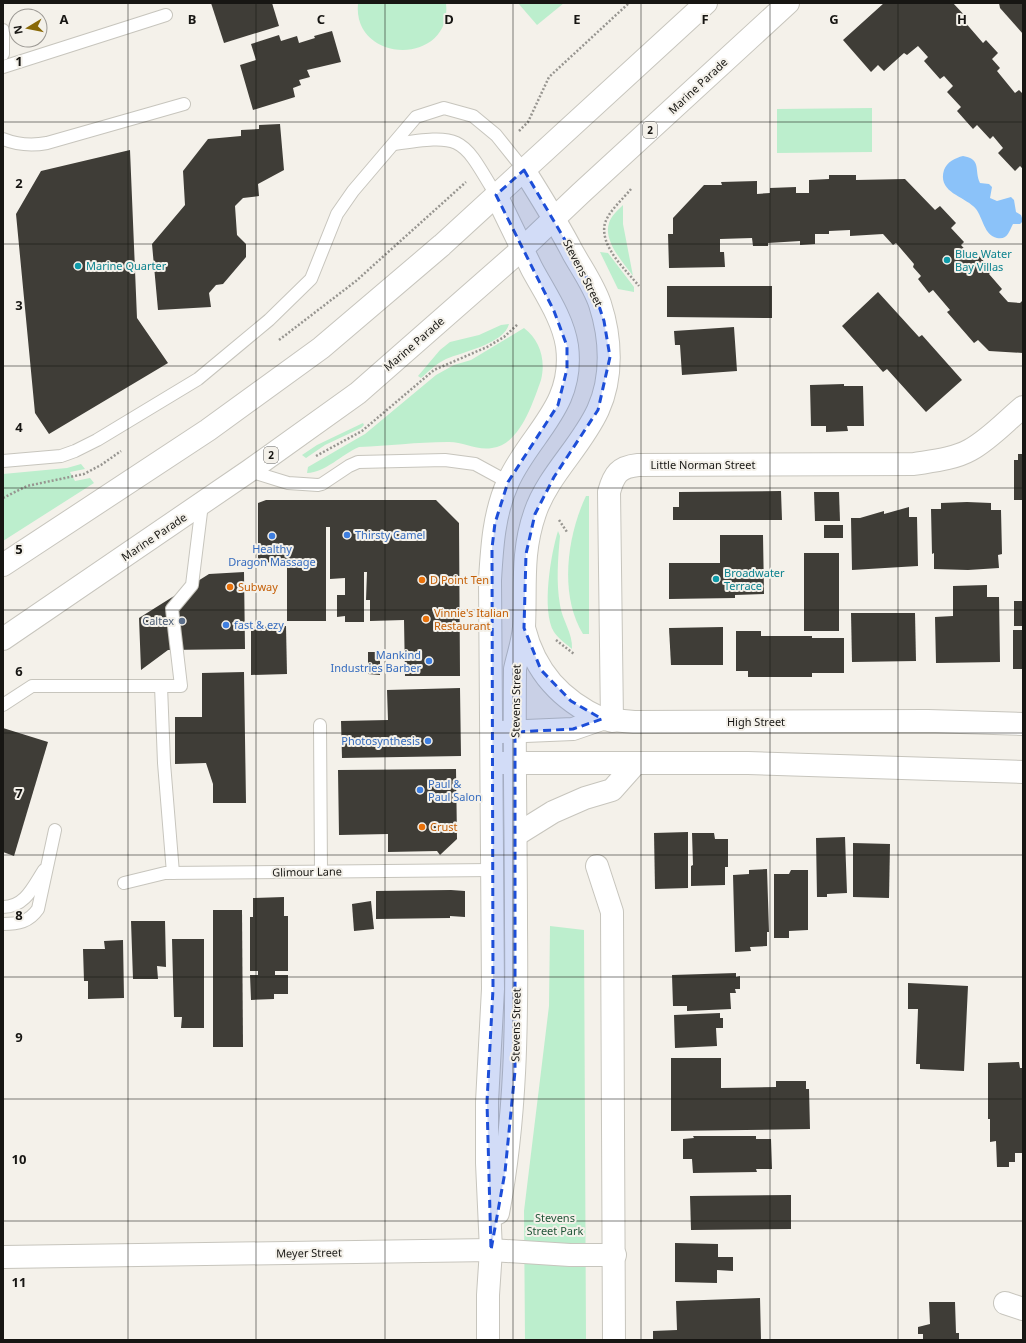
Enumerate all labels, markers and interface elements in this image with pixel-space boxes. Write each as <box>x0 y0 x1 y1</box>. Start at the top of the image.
north arrow <box>8 8 48 48</box>
text: A <box>60 10 69 28</box>
text: B <box>188 10 196 28</box>
text: C <box>317 10 325 28</box>
text: D <box>444 10 454 28</box>
text: E <box>573 10 581 28</box>
text: F <box>701 10 709 28</box>
text: G <box>829 10 839 28</box>
text: H <box>957 10 967 28</box>
text: N <box>9 24 26 36</box>
text: 1 <box>15 52 23 70</box>
street label: Marine Parade <box>665 54 730 117</box>
road number: 2 <box>643 122 657 138</box>
text: 2 <box>15 174 23 192</box>
street label: Stevens Street <box>560 237 607 309</box>
place label: Blue Water Bay Villas <box>955 246 1012 274</box>
marker: Blue Water Bay Villas <box>942 255 952 265</box>
place label: Marine Quarter <box>86 258 167 273</box>
marker: Marine Quarter <box>73 261 83 271</box>
text: 3 <box>15 296 23 314</box>
street label: Marine Parade <box>380 313 447 374</box>
text: 4 <box>15 418 23 436</box>
road number: 2 <box>264 447 278 463</box>
street label: Little Norman Street <box>651 457 755 472</box>
street label: Marine Parade <box>118 509 189 564</box>
place label: Thirsty Camel <box>355 527 425 542</box>
marker: Thirsty Camel <box>342 530 352 540</box>
marker: Healthy Dragon Massage <box>267 531 277 541</box>
text: 5 <box>15 540 23 558</box>
place label: Healthy Dragon Massage <box>228 541 316 569</box>
place label: Broadwater Terrace <box>724 565 785 593</box>
place label: D Point Ten <box>430 572 489 587</box>
marker: Broadwater Terrace <box>711 574 721 584</box>
marker: D Point Ten <box>417 575 427 585</box>
place label: Subway <box>238 579 278 594</box>
marker: Subway <box>225 582 235 592</box>
place label: Vinnie's Italian Restaurant <box>434 605 509 633</box>
place label: Caltex <box>142 613 174 628</box>
marker: Vinnie's Italian Restaurant <box>421 614 431 624</box>
marker: Caltex <box>177 616 187 626</box>
place label: fast & ezy <box>234 617 284 632</box>
marker: fast & ezy <box>221 620 231 630</box>
place label: Mankind Industries Barber <box>331 647 421 675</box>
marker: Mankind Industries Barber <box>424 656 434 666</box>
text: 6 <box>15 662 23 680</box>
street label: Stevens Street <box>507 664 524 738</box>
street label: High Street <box>727 714 785 729</box>
place label: Photosynthesis <box>341 733 420 748</box>
marker: Photosynthesis <box>423 736 433 746</box>
place label: Paul & Paul Salon <box>428 776 482 804</box>
text: 7 <box>15 784 23 802</box>
marker: Paul & Paul Salon <box>415 785 425 795</box>
place label: Crust <box>430 819 458 834</box>
marker: Crust <box>417 822 427 832</box>
street label: Glimour Lane <box>272 863 342 880</box>
text: 8 <box>15 906 23 924</box>
street label: Stevens Street <box>507 988 524 1062</box>
text: 9 <box>15 1028 23 1046</box>
text: 10 <box>12 1150 26 1168</box>
park label: Stevens Street Park <box>527 1210 584 1238</box>
street label: Meyer Street <box>276 1244 342 1261</box>
text: 11 <box>12 1273 26 1291</box>

